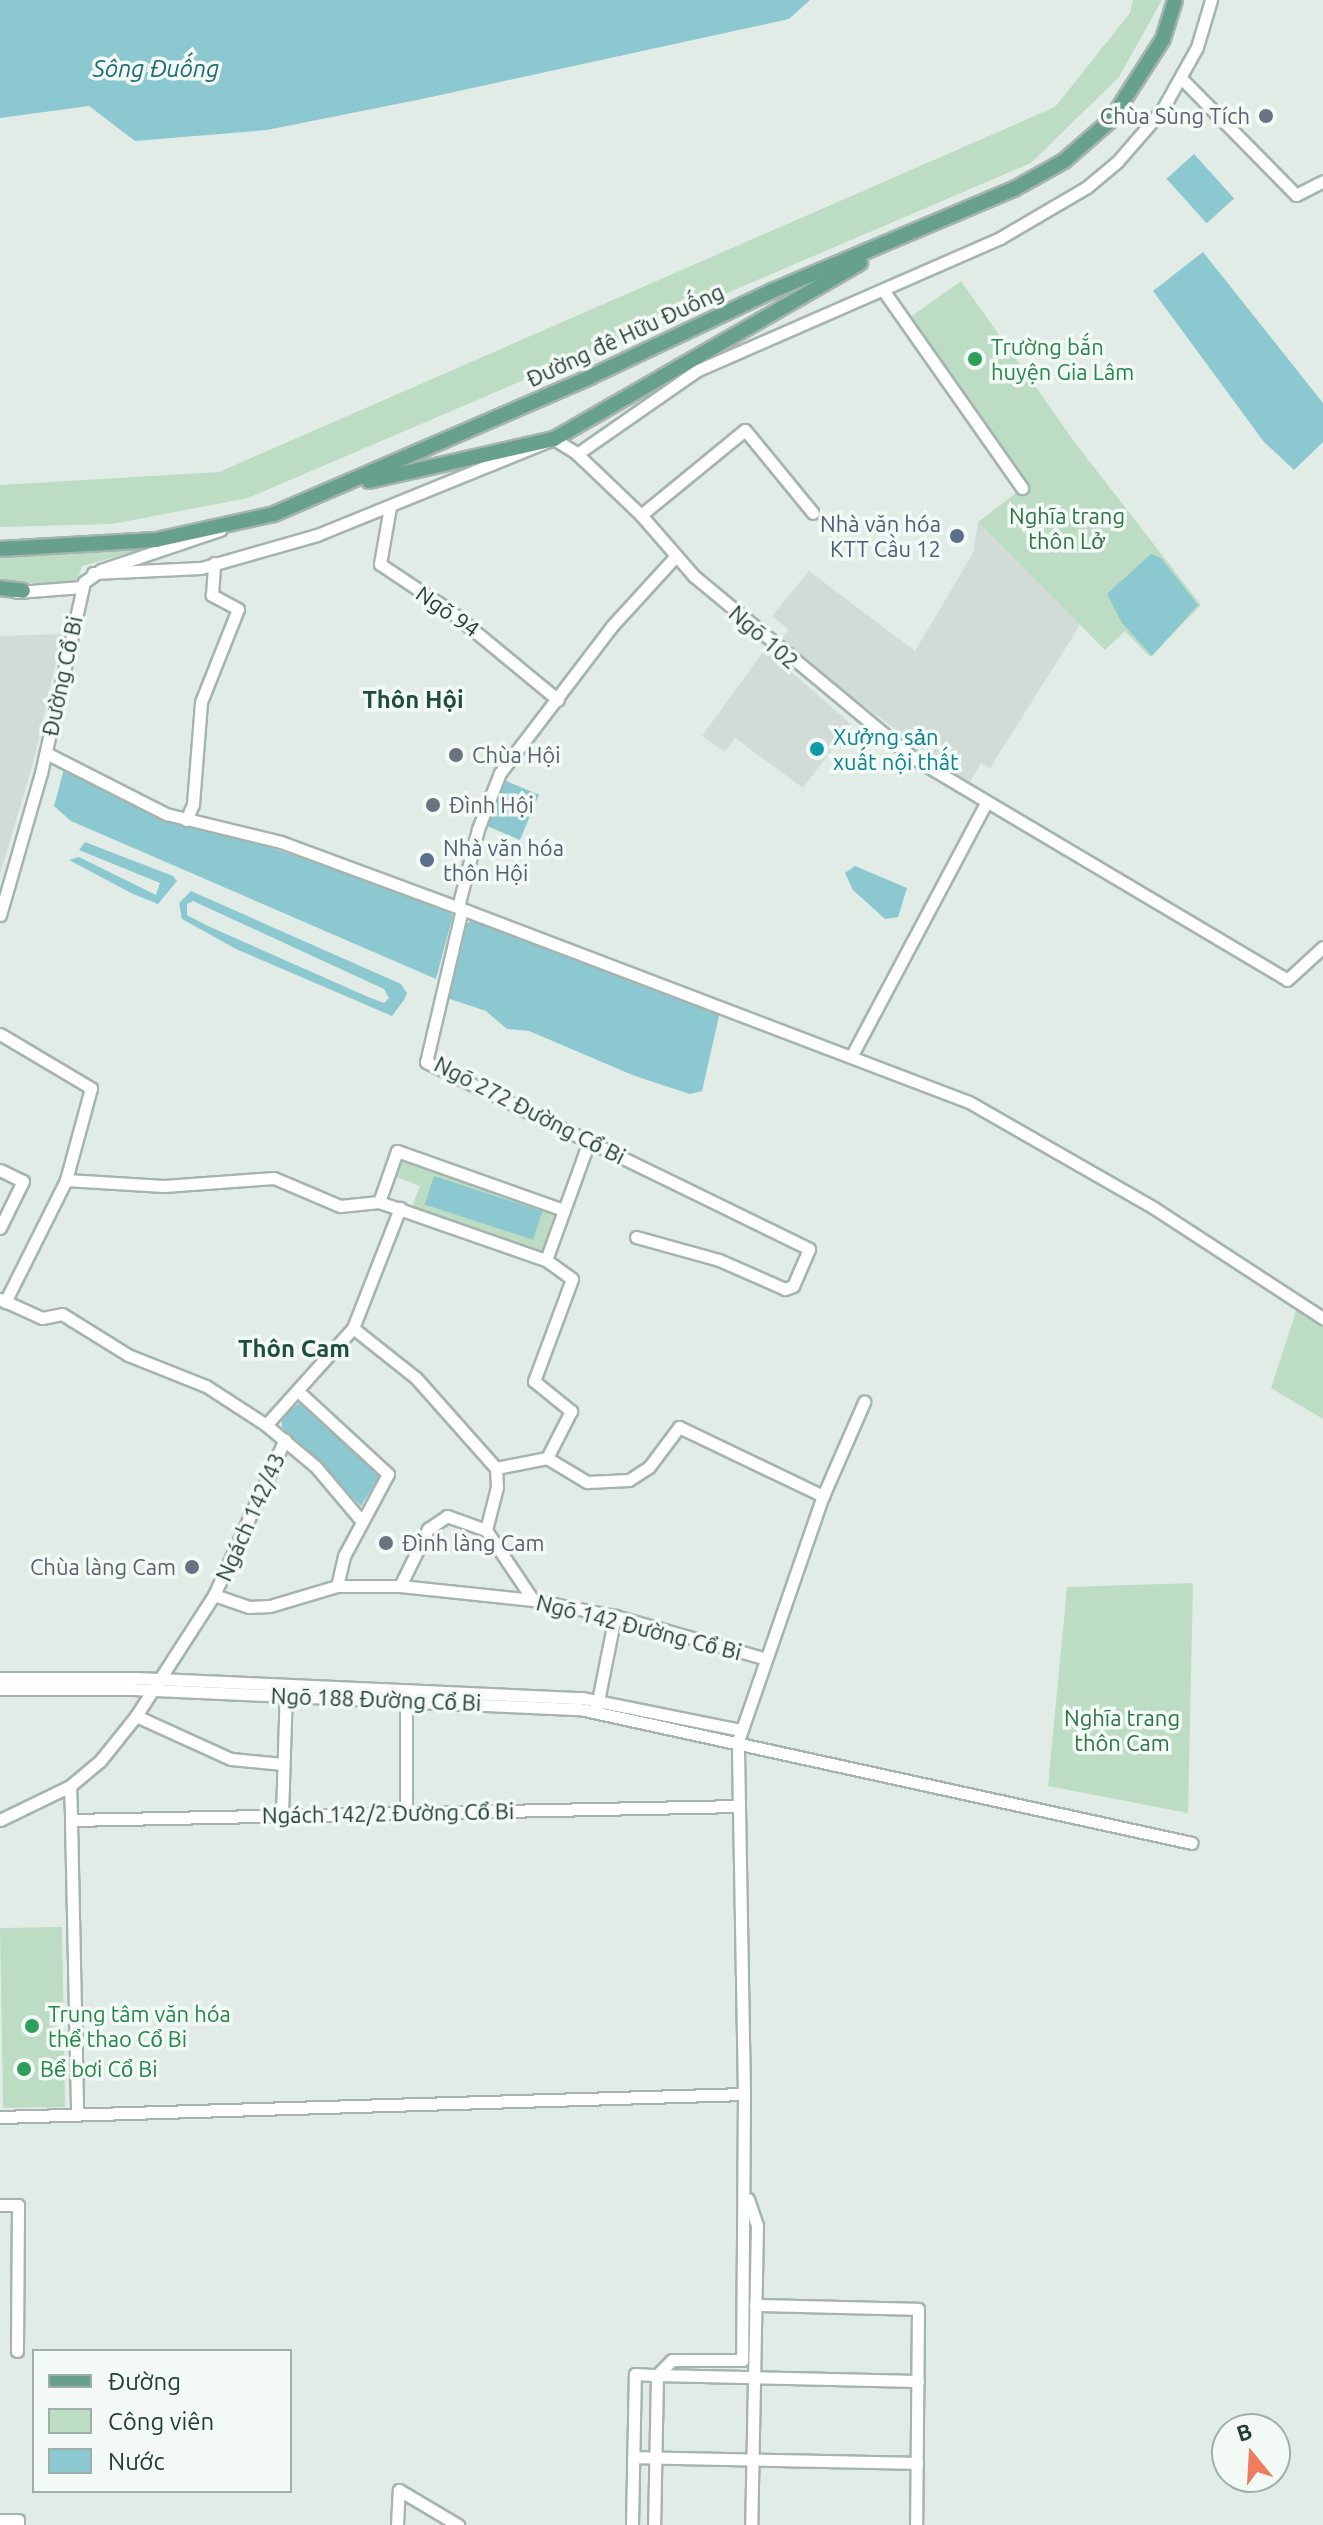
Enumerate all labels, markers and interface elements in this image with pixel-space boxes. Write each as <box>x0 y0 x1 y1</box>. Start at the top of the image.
water label: Sông Đuống <box>93 55 219 83</box>
place label: Chùa Sùng Tích <box>1100 103 1250 129</box>
marker: Chùa Sùng Tích <box>1257 107 1275 125</box>
street label: Đường đê Hữu Đuống <box>522 278 728 392</box>
place label: Trường bắn huyện Gia Lâm <box>991 333 1134 384</box>
marker: Trường bắn huyện Gia Lâm <box>966 350 984 368</box>
park label: Nghĩa trang thôn Lở <box>1009 502 1125 554</box>
place label: Nhà văn hóa KTT Cầu 12 <box>820 510 941 562</box>
marker: Nhà văn hóa KTT Cầu 12 <box>948 527 966 545</box>
street label: Ngõ 94 <box>411 580 485 642</box>
street label: Ngõ 102 <box>724 600 804 674</box>
street label: Đường Cổ Bi <box>36 614 88 738</box>
district label: Thôn Hội <box>362 686 464 714</box>
place label: Xưởng sản xuất nội thất <box>833 723 959 774</box>
marker: Xưởng sản xuất nội thất <box>808 740 826 758</box>
place label: Chùa Hội <box>472 742 561 768</box>
marker: Chùa Hội <box>447 746 465 764</box>
place label: Đình Hội <box>449 792 534 818</box>
marker: Đình Hội <box>424 796 442 814</box>
place label: Nhà văn hóa thôn Hội <box>443 834 564 886</box>
marker: Nhà văn hóa thôn Hội <box>418 851 436 869</box>
street label: Ngõ 272 Đường Cổ Bi <box>430 1050 630 1170</box>
district label: Thôn Cam <box>238 1335 350 1363</box>
street label: Ngách 142/43 <box>210 1449 290 1585</box>
place label: Đình làng Cam <box>402 1530 545 1556</box>
marker: Đình làng Cam <box>377 1534 395 1552</box>
place label: Chùa làng Cam <box>30 1554 176 1580</box>
marker: Chùa làng Cam <box>183 1558 201 1576</box>
street label: Ngõ 142 Đường Cổ Bi <box>534 1589 744 1665</box>
street label: Ngõ 188 Đường Cổ Bi <box>270 1682 482 1716</box>
park label: Nghĩa trang thôn Cam <box>1064 1704 1180 1756</box>
street label: Ngách 142/2 Đường Cổ Bi <box>262 1798 514 1828</box>
place label: Trung tâm văn hóa thể thao Cổ Bi <box>48 2000 231 2052</box>
marker: Trung tâm văn hóa thể thao Cổ Bi <box>23 2017 41 2035</box>
place label: Bể bơi Cổ Bi <box>40 2056 158 2082</box>
marker: Bể bơi Cổ Bi <box>15 2060 33 2078</box>
legend <box>32 2349 292 2493</box>
text: Đường <box>108 2368 181 2395</box>
text: Công viên <box>108 2408 214 2435</box>
north arrow <box>1211 2413 1291 2493</box>
text: B <box>1233 2417 1255 2446</box>
text: Nước <box>108 2448 165 2475</box>

